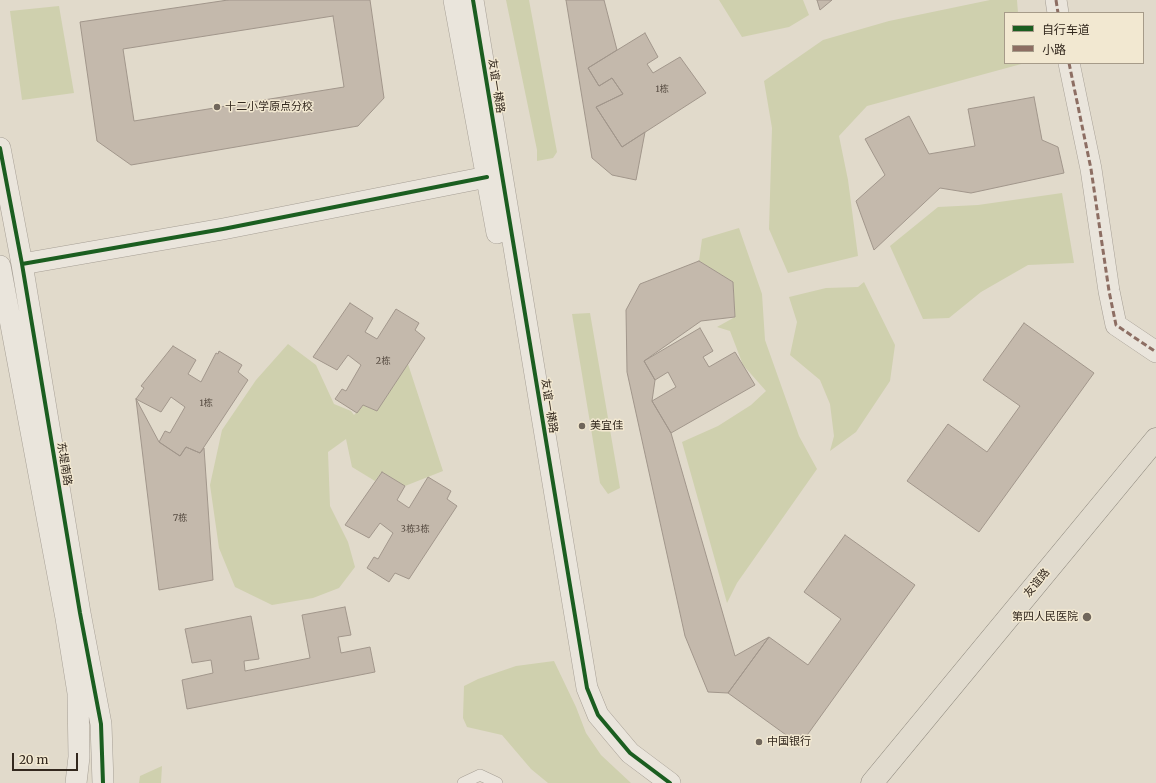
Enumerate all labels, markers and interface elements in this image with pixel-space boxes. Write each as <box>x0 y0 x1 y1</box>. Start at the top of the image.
legend <box>1004 12 1144 64</box>
text: 自行车道 <box>1042 22 1090 37</box>
text: 小路 <box>1042 42 1066 57</box>
street label: 友谊一横路 <box>485 58 507 114</box>
house number: 1栋 <box>655 84 669 94</box>
place label: 十二小学原点分校 <box>225 100 313 114</box>
marker: 十二小学原点分校 <box>212 102 222 112</box>
house number: 2栋 <box>376 356 390 366</box>
street label: 友谊一横路 <box>538 378 560 434</box>
house number: 1栋 <box>199 398 213 408</box>
place label: 美宜佳 <box>590 419 623 433</box>
marker: 美宜佳 <box>577 421 587 431</box>
street label: 东堤南路 <box>54 441 74 487</box>
house number: 7栋 <box>173 513 187 523</box>
house number: 3栋3栋 <box>401 524 429 534</box>
street label: 友谊路 <box>1021 566 1053 600</box>
place label: 第四人民医院 <box>1012 610 1078 624</box>
marker: 第四人民医院 <box>1081 611 1093 623</box>
place label: 中国银行 <box>767 735 811 749</box>
marker: 中国银行 <box>754 737 764 747</box>
scale bar <box>14 745 80 771</box>
text: 20 m <box>19 752 48 767</box>

